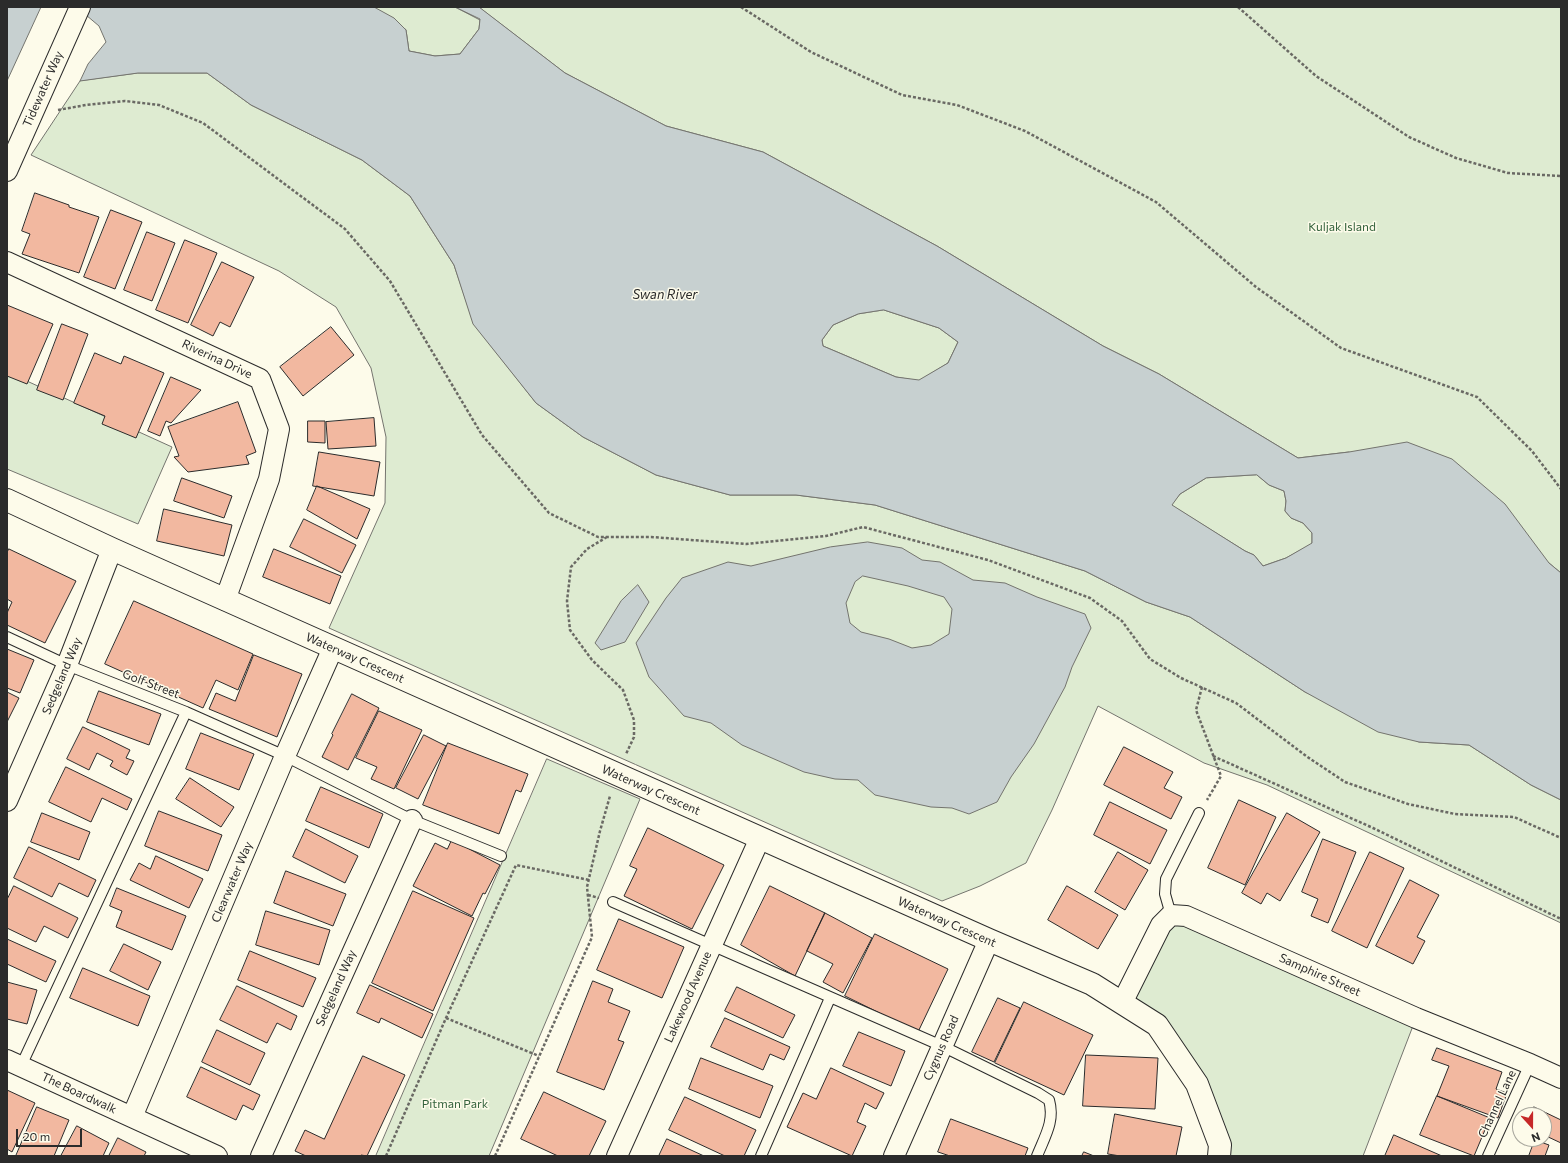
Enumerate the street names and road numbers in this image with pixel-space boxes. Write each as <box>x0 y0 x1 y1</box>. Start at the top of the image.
street label: Tidewater Way <box>20 49 66 129</box>
street label: Riverina Drive <box>180 336 254 382</box>
street label: Waterway Crescent <box>303 630 407 686</box>
street label: Sedgeland Way <box>39 635 85 717</box>
street label: Golf Street <box>120 667 182 701</box>
street label: Waterway Crescent <box>599 762 703 818</box>
street label: Clearwater Way <box>208 839 256 925</box>
street label: Waterway Crescent <box>895 894 999 950</box>
street label: Sedgeland Way <box>313 947 359 1029</box>
street label: Lakewood Avenue <box>661 949 715 1045</box>
street label: Samphire Street <box>1277 951 1363 999</box>
street label: Cygnus Road <box>920 1013 962 1083</box>
street label: Channel Lane <box>1475 1068 1519 1140</box>
street label: The Boardwalk <box>39 1069 119 1117</box>

